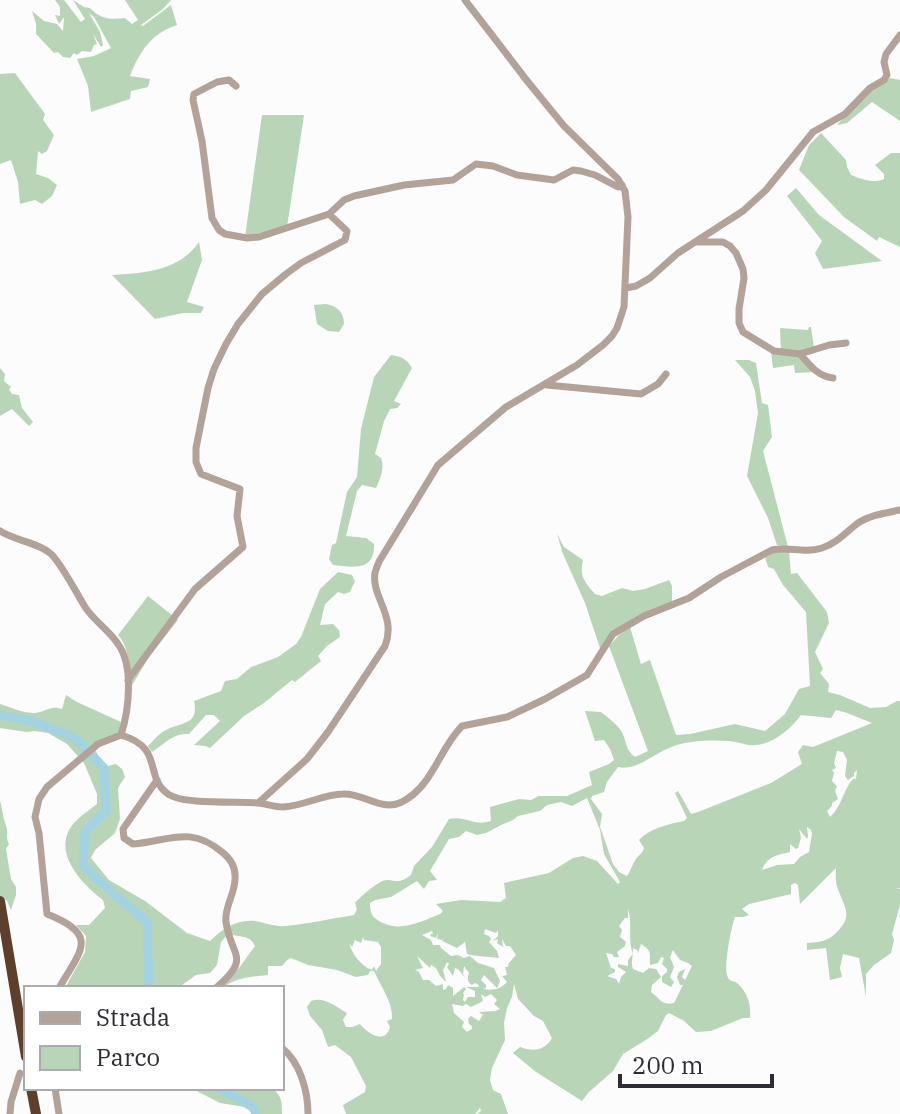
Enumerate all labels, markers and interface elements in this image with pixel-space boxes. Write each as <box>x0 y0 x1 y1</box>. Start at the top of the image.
legend <box>24 986 284 1090</box>
text: Strada <box>96 1001 170 1033</box>
scale bar <box>620 1038 772 1088</box>
text: Parco <box>96 1041 160 1073</box>
text: 200 m <box>632 1049 704 1081</box>

